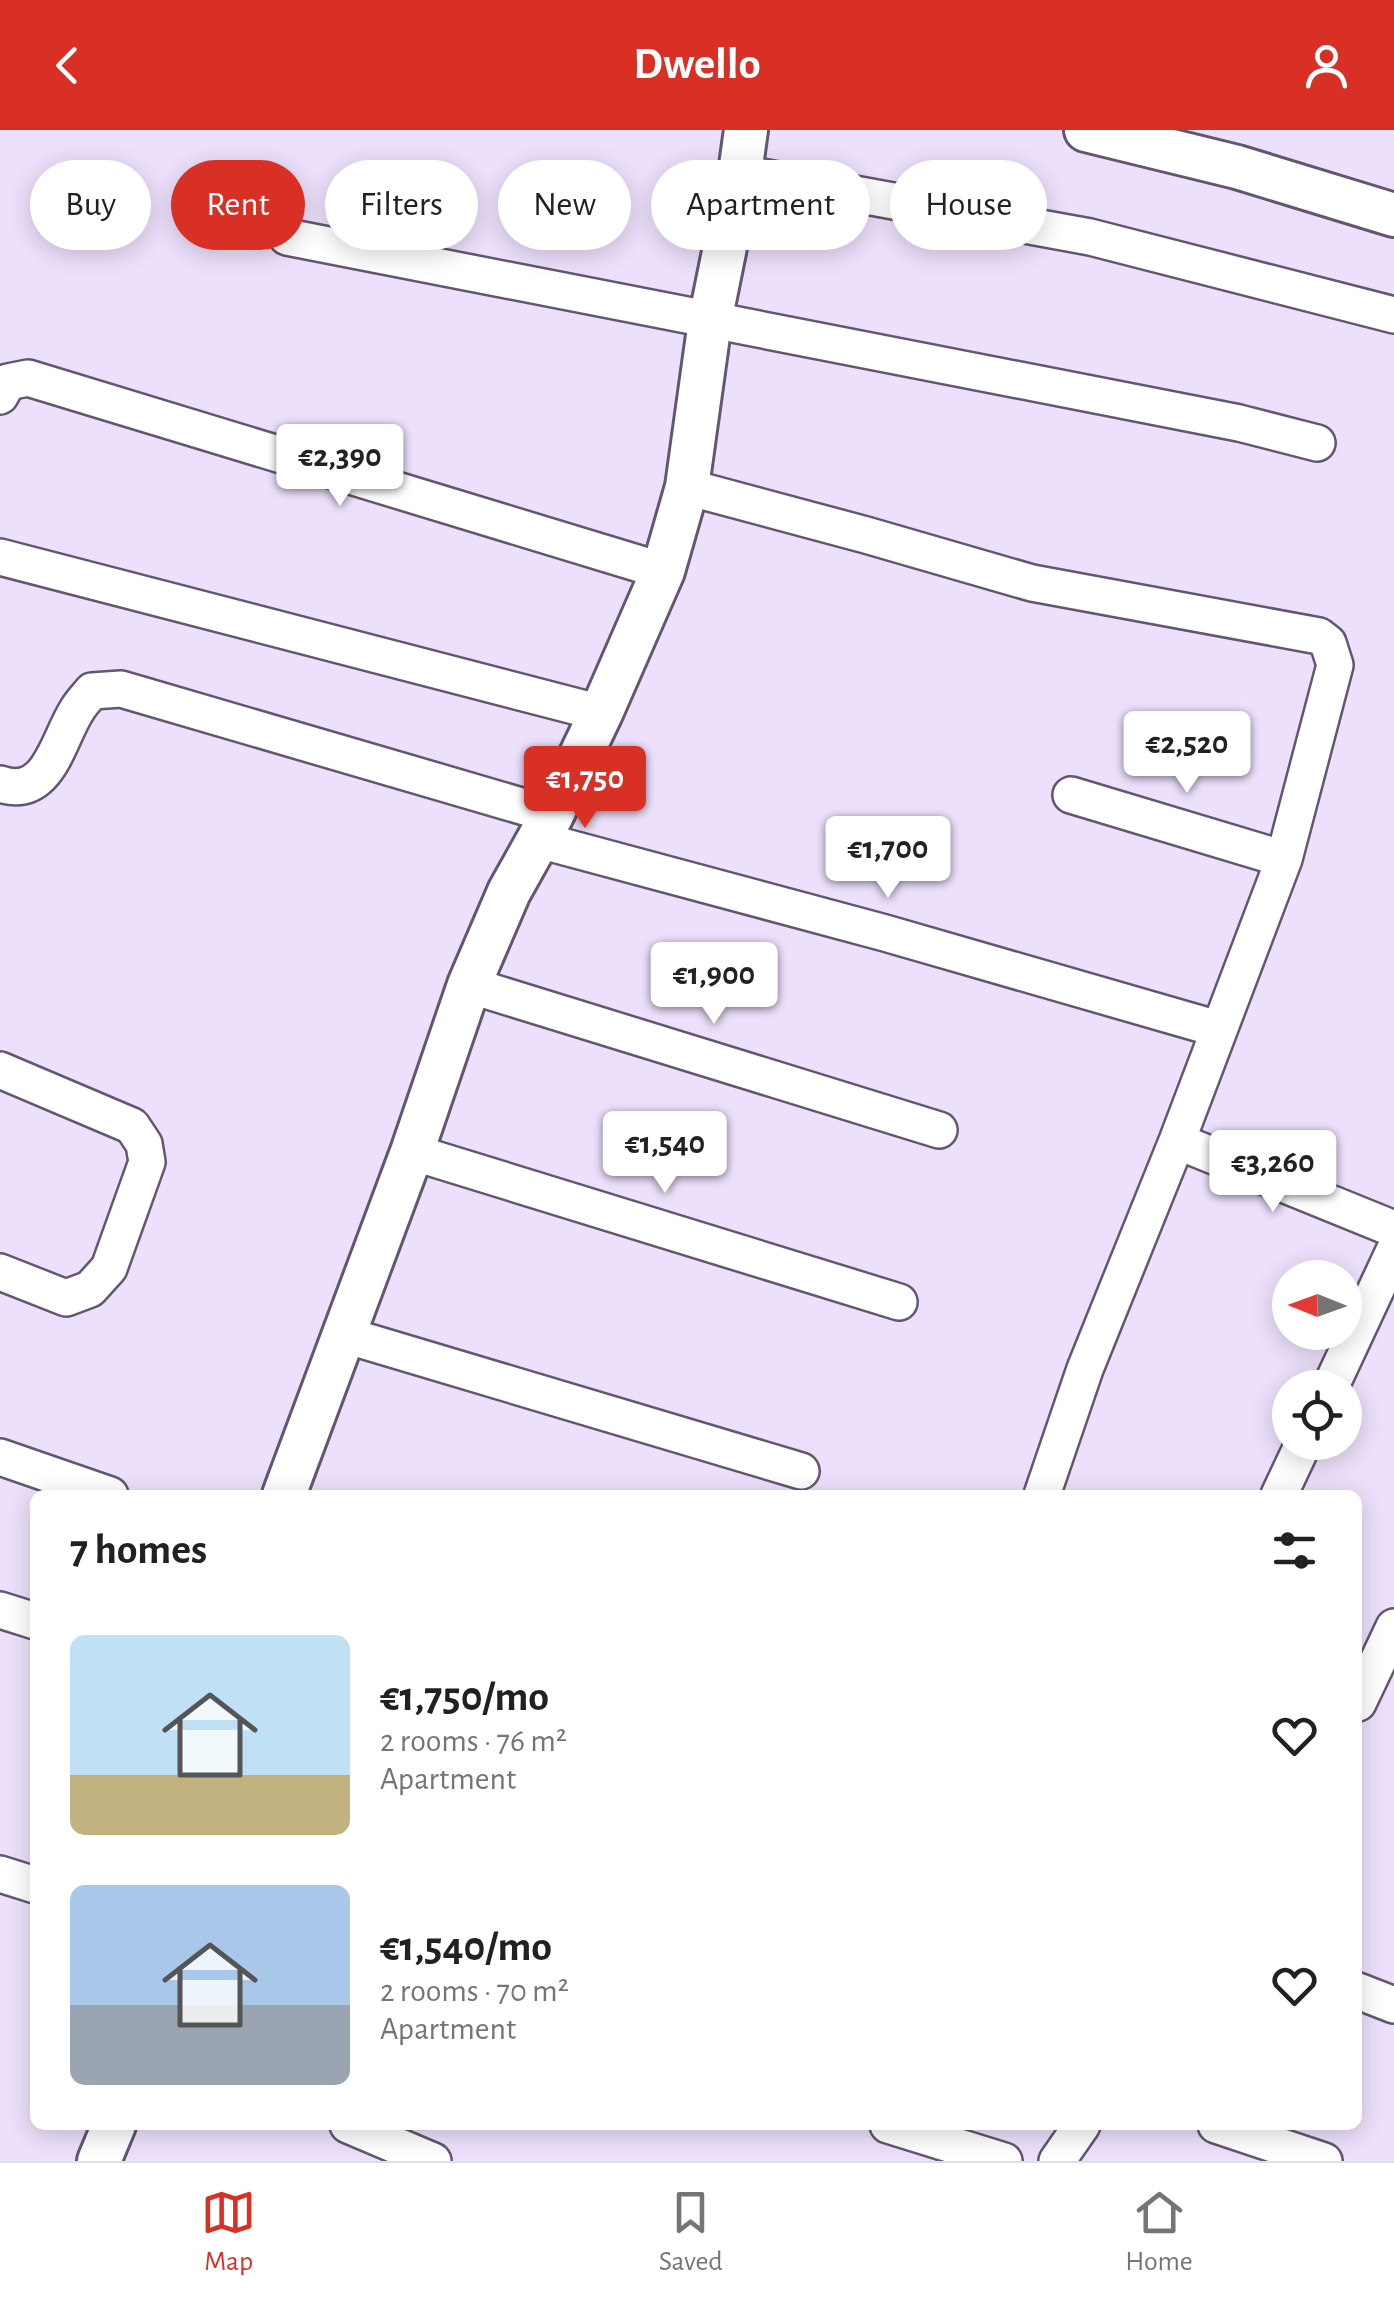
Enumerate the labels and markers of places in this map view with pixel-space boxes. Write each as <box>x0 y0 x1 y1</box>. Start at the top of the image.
pin: €2,390 <box>259 424 421 509</box>
pin: €2,520 <box>1106 711 1268 796</box>
pin: €1,750 <box>504 746 666 831</box>
pin: €1,700 <box>807 816 969 901</box>
pin: €1,900 <box>633 942 795 1027</box>
pin: €1,540 <box>584 1111 746 1196</box>
pin: €3,260 <box>1192 1130 1354 1215</box>

